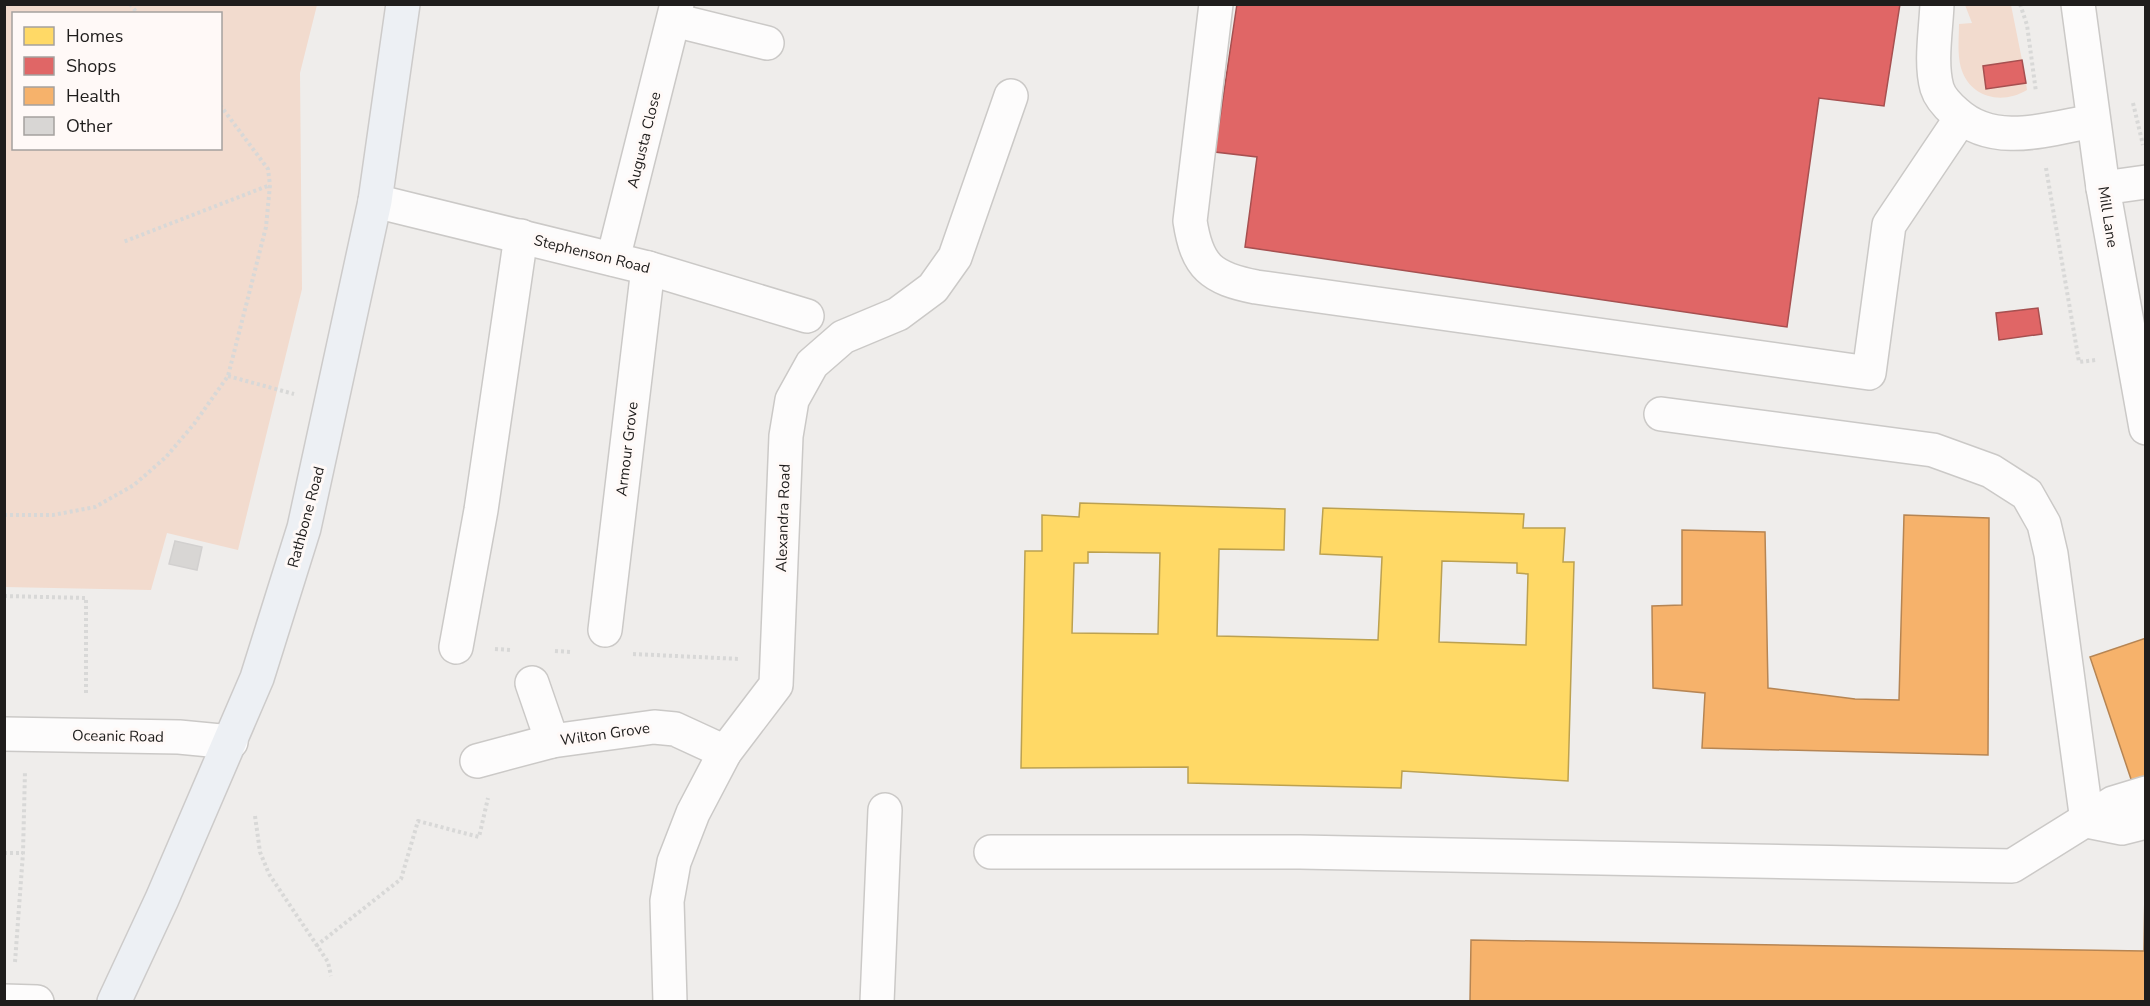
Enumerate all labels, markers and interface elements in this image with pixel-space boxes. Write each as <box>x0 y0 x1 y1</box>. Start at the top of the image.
legend <box>12 12 222 150</box>
text: Homes <box>66 24 123 48</box>
text: Shops <box>66 54 116 78</box>
text: Health <box>66 84 121 108</box>
street label: Augusta Close <box>622 90 666 190</box>
text: Other <box>66 114 113 138</box>
street label: Mill Lane <box>2093 185 2123 249</box>
street label: Stephenson Road <box>532 230 652 278</box>
street label: Armour Grove <box>611 401 643 497</box>
street label: Rathbone Road <box>283 464 329 570</box>
street label: Alexandra Road <box>771 464 795 572</box>
street label: Wilton Grove <box>559 718 651 750</box>
street label: Oceanic Road <box>72 725 164 747</box>

